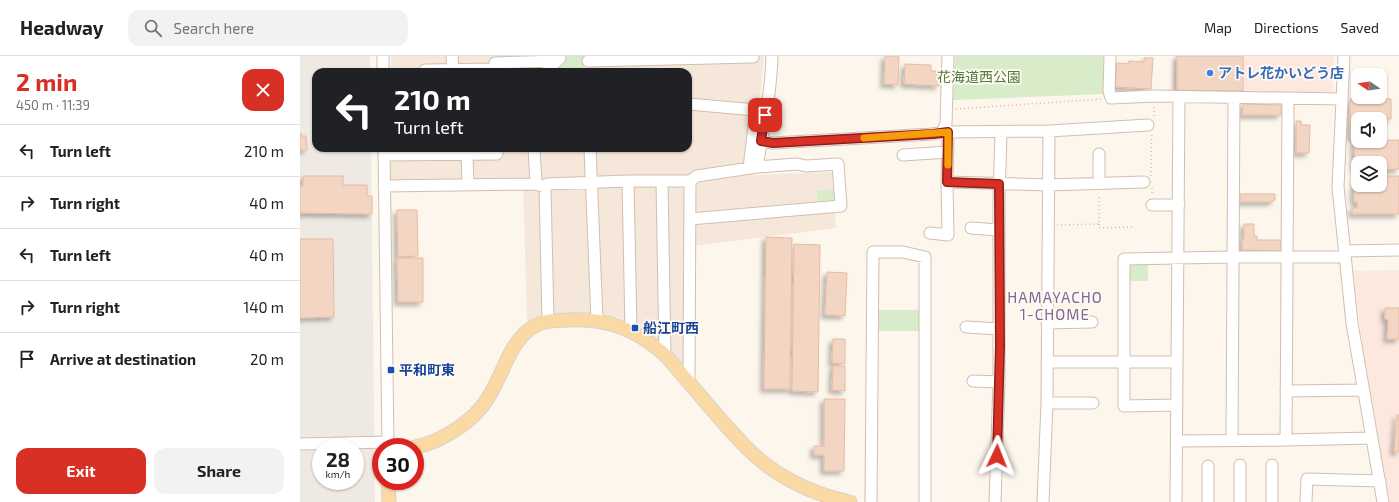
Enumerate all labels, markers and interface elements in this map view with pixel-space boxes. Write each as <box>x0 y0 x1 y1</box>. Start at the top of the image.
search box <box>128 10 408 46</box>
text: Headway <box>20 16 104 39</box>
icon: search <box>142 17 164 39</box>
text: Search here <box>174 19 254 37</box>
text: Map <box>1204 19 1232 36</box>
text: Directions <box>1254 19 1319 36</box>
text: Saved <box>1341 19 1379 36</box>
place label: アトレ花かいどう店 <box>1218 64 1344 81</box>
text: 2 min <box>16 67 77 96</box>
park label: 花海道西公園 <box>937 68 1021 85</box>
marker: アトレ花かいどう店 <box>1205 68 1215 78</box>
north arrow <box>1351 68 1387 104</box>
map controls <box>1351 68 1387 192</box>
button: close <box>242 69 284 111</box>
text: 210 m <box>394 82 471 116</box>
icon: left <box>328 84 380 136</box>
text: 450 m · 11:39 <box>16 97 90 113</box>
pin <box>748 98 782 132</box>
icon: arrive <box>754 104 776 126</box>
button: sound <box>1351 112 1387 148</box>
text: Turn left <box>394 116 464 138</box>
icon: left <box>16 140 38 162</box>
text: Turn left <box>50 142 111 160</box>
text: 210 m <box>244 142 284 160</box>
button: layers <box>1351 156 1387 192</box>
icon: right <box>16 192 38 214</box>
text: Turn right <box>50 194 120 212</box>
text: 40 m <box>249 194 284 212</box>
icon: left <box>16 244 38 266</box>
text: Turn left <box>50 246 111 264</box>
text: 40 m <box>249 246 284 264</box>
district label: HAMAYACHO 1-CHOME <box>1007 288 1103 323</box>
icon: right <box>16 296 38 318</box>
text: Turn right <box>50 298 120 316</box>
text: 140 m <box>243 298 284 316</box>
place label: 船江町西 <box>643 319 699 336</box>
marker: 船江町西 <box>630 323 640 333</box>
icon: arrive <box>16 348 38 370</box>
text: Arrive at destination <box>50 350 196 368</box>
text: 20 m <box>250 350 284 368</box>
place label: 平和町東 <box>399 361 455 378</box>
marker: 平和町東 <box>386 365 396 375</box>
position arrow <box>976 435 1018 477</box>
speed limit sign: 30 <box>372 438 424 490</box>
text: 28 <box>326 447 350 471</box>
button: Exit <box>16 448 146 494</box>
button: Share <box>154 448 284 494</box>
text: km/h <box>326 468 350 480</box>

